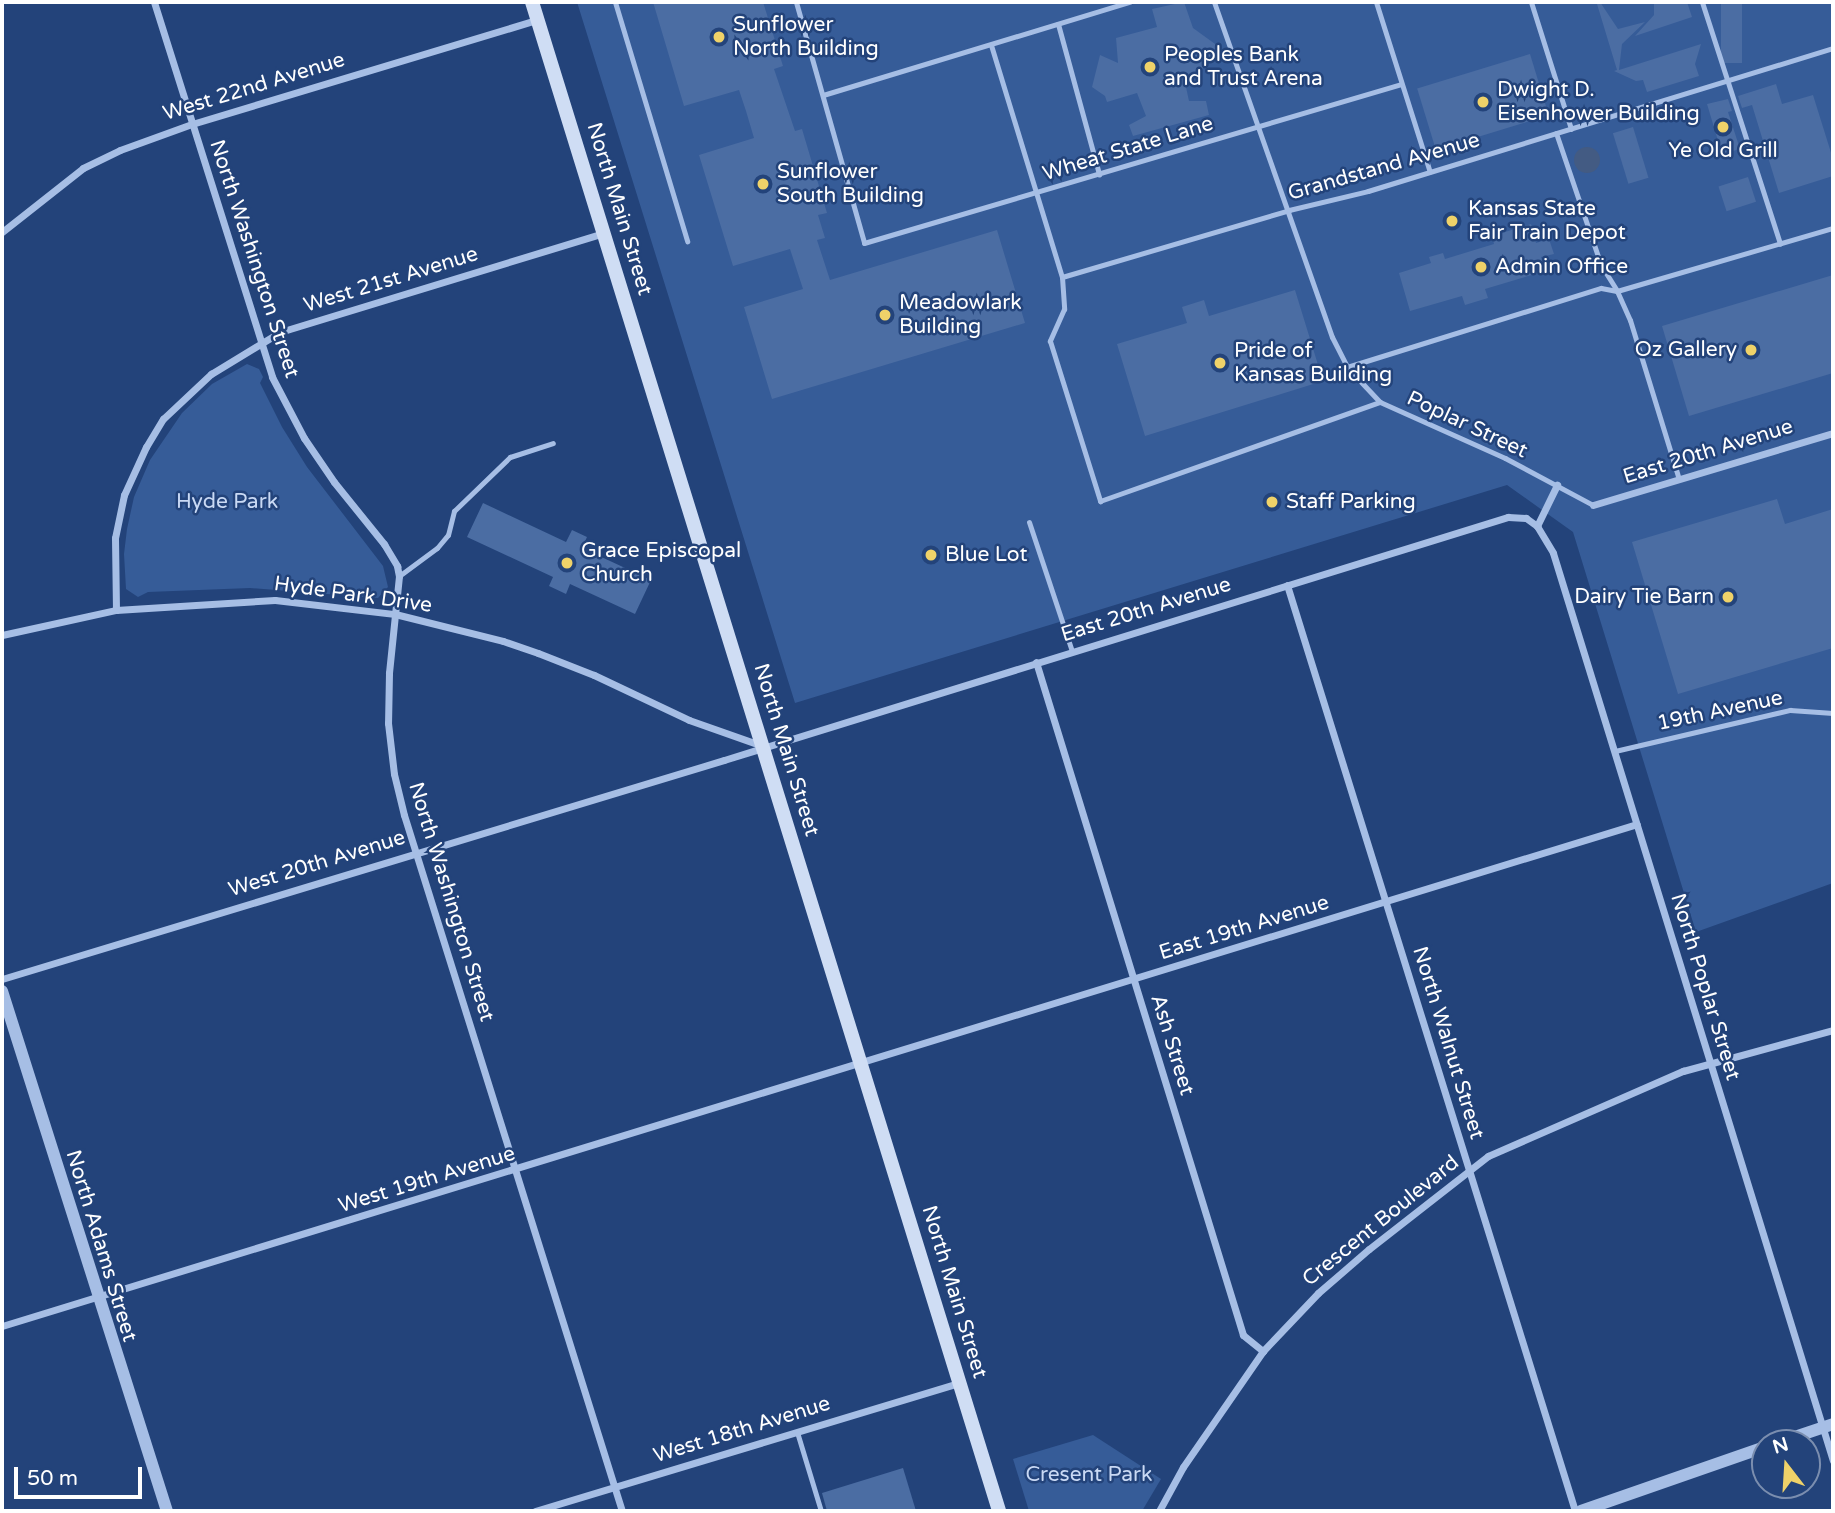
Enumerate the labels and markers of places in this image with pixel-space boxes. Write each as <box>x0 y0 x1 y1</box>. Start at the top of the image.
place label: Sunflower North Building <box>733 12 879 62</box>
marker: Sunflower North Building <box>711 29 727 45</box>
place label: Peoples Bank and Trust Arena <box>1164 42 1323 92</box>
marker: Peoples Bank and Trust Arena <box>1142 59 1158 75</box>
place label: Dwight D. Eisenhower Building <box>1497 77 1700 127</box>
marker: Dwight D. Eisenhower Building <box>1475 94 1491 110</box>
marker: Ye Old Grill <box>1715 119 1731 135</box>
place label: Ye Old Grill <box>1668 138 1778 164</box>
place label: Sunflower South Building <box>777 159 924 209</box>
marker: Sunflower South Building <box>755 176 771 192</box>
place label: Kansas State Fair Train Depot <box>1468 196 1626 246</box>
marker: Kansas State Fair Train Depot <box>1442 211 1462 231</box>
place label: Admin Office <box>1495 254 1628 280</box>
marker: Admin Office <box>1473 259 1489 275</box>
place label: Meadowlark Building <box>899 290 1022 340</box>
marker: Meadowlark Building <box>877 307 893 323</box>
place label: Oz Gallery <box>1635 337 1737 363</box>
place label: Pride of Kansas Building <box>1234 338 1392 388</box>
marker: Oz Gallery <box>1743 342 1759 358</box>
marker: Pride of Kansas Building <box>1212 355 1228 371</box>
place label: Staff Parking <box>1286 489 1416 515</box>
marker: Staff Parking <box>1264 494 1280 510</box>
place label: Grace Episcopal Church <box>581 538 741 588</box>
place label: Blue Lot <box>945 542 1028 568</box>
marker: Blue Lot <box>923 547 939 563</box>
marker: Grace Episcopal Church <box>559 555 575 571</box>
place label: Dairy Tie Barn <box>1574 584 1714 610</box>
marker: Dairy Tie Barn <box>1720 589 1736 605</box>

